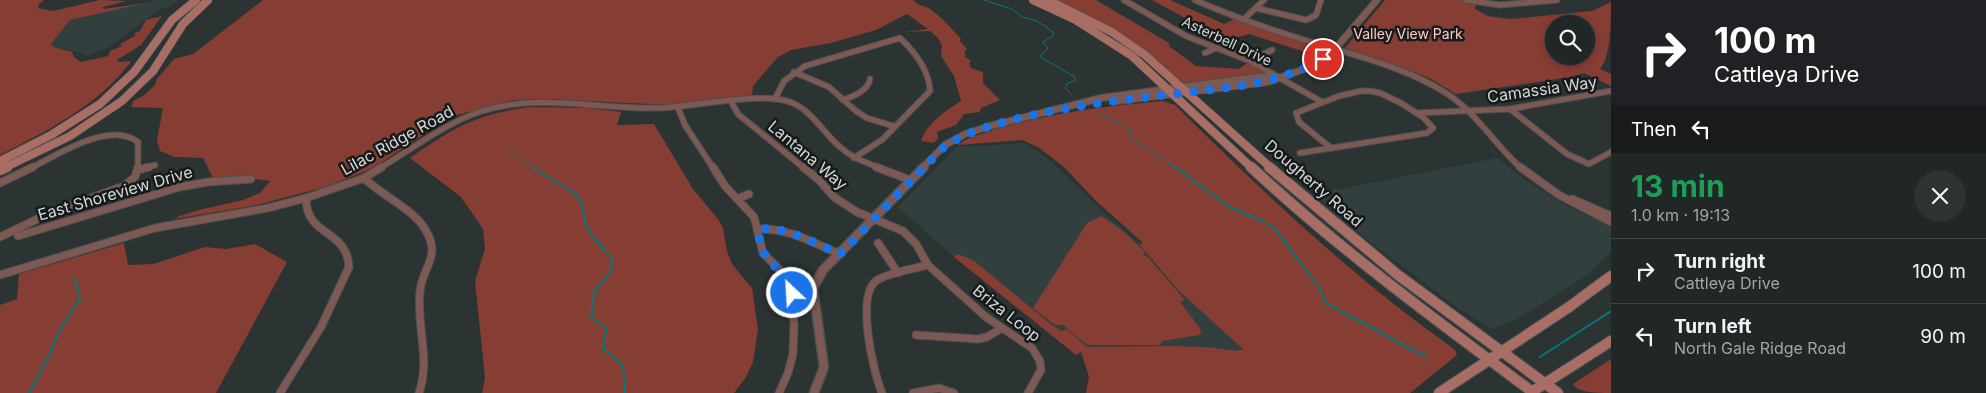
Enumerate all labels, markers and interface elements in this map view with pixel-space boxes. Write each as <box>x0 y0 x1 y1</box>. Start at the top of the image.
street label: Asterbell Drive <box>1180 12 1275 69</box>
map controls <box>1545 15 1595 65</box>
button: search <box>1545 15 1595 65</box>
text: 100 m <box>1714 19 1817 61</box>
icon: right <box>1631 20 1696 85</box>
park label: Valley View Park <box>1353 25 1463 42</box>
pin <box>1302 38 1344 80</box>
icon: arrive <box>1309 45 1337 73</box>
text: Cattleya Drive <box>1714 61 1859 87</box>
street label: Camassia Way <box>1486 71 1598 107</box>
street label: Lilac Ridge Road <box>337 101 457 179</box>
icon: left <box>1687 115 1715 143</box>
street label: Lantana Way <box>764 116 852 194</box>
text: Then <box>1631 118 1677 141</box>
street label: Dougherty Road <box>1261 135 1367 231</box>
street label: East Shoreview Drive <box>35 161 195 225</box>
text: 13 min <box>1631 168 1725 204</box>
button: close <box>1914 170 1966 222</box>
text: 1.0 km · 19:13 <box>1631 205 1730 225</box>
text: Turn right <box>1674 250 1765 273</box>
icon: right <box>1631 257 1659 285</box>
text: 100 m <box>1912 260 1966 283</box>
position arrow <box>765 266 817 318</box>
text: Cattleya Drive <box>1674 273 1780 293</box>
street label: Briza Loop <box>969 280 1045 346</box>
text: Turn left <box>1674 315 1752 338</box>
icon: left <box>1631 322 1659 350</box>
text: 90 m <box>1920 325 1966 348</box>
text: North Gale Ridge Road <box>1674 338 1846 358</box>

